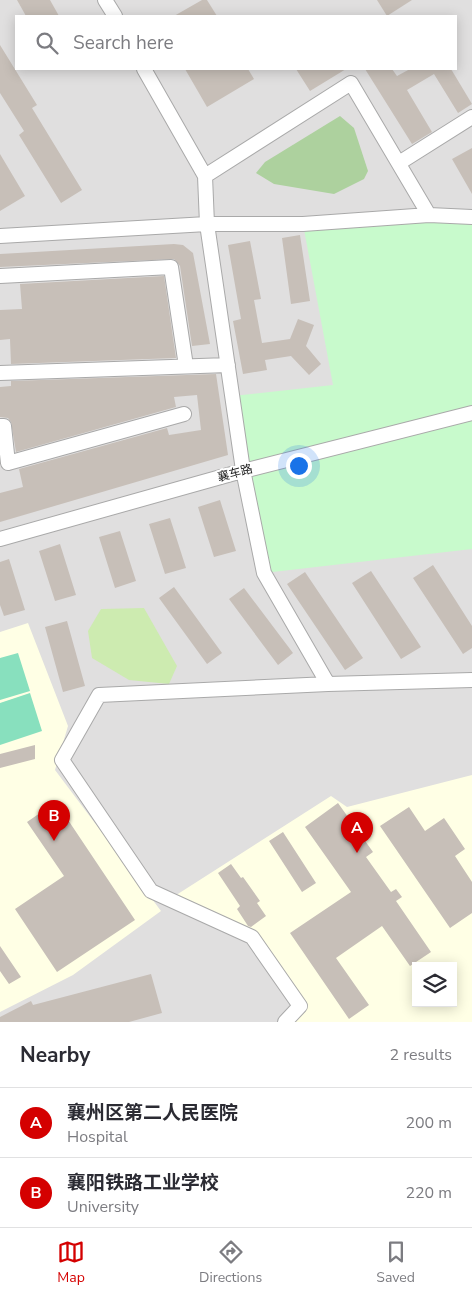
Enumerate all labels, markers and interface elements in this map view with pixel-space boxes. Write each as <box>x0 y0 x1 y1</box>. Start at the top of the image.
search box <box>15 15 457 70</box>
icon: search <box>33 29 61 57</box>
text: Search here <box>73 30 174 56</box>
your location <box>286 453 312 479</box>
street label: 襄车路 <box>216 461 254 485</box>
pin: B <box>38 800 70 841</box>
pin: A <box>341 812 373 853</box>
map controls <box>412 962 457 1007</box>
button: layers <box>412 962 457 1007</box>
text: Nearby <box>20 1041 90 1069</box>
text: 2 results <box>390 1044 452 1066</box>
text: 襄州区第二人民医院 <box>67 1100 238 1126</box>
text: A <box>30 1112 42 1134</box>
text: 200 m <box>405 1112 452 1134</box>
text: Hospital <box>67 1126 128 1148</box>
text: 襄阳铁路工业学校 <box>67 1170 219 1196</box>
text: B <box>30 1182 42 1204</box>
text: 220 m <box>405 1182 452 1204</box>
text: University <box>67 1196 139 1218</box>
tab: Map <box>57 1238 85 1287</box>
tab: Directions <box>199 1238 262 1287</box>
tab: Saved <box>376 1238 415 1287</box>

